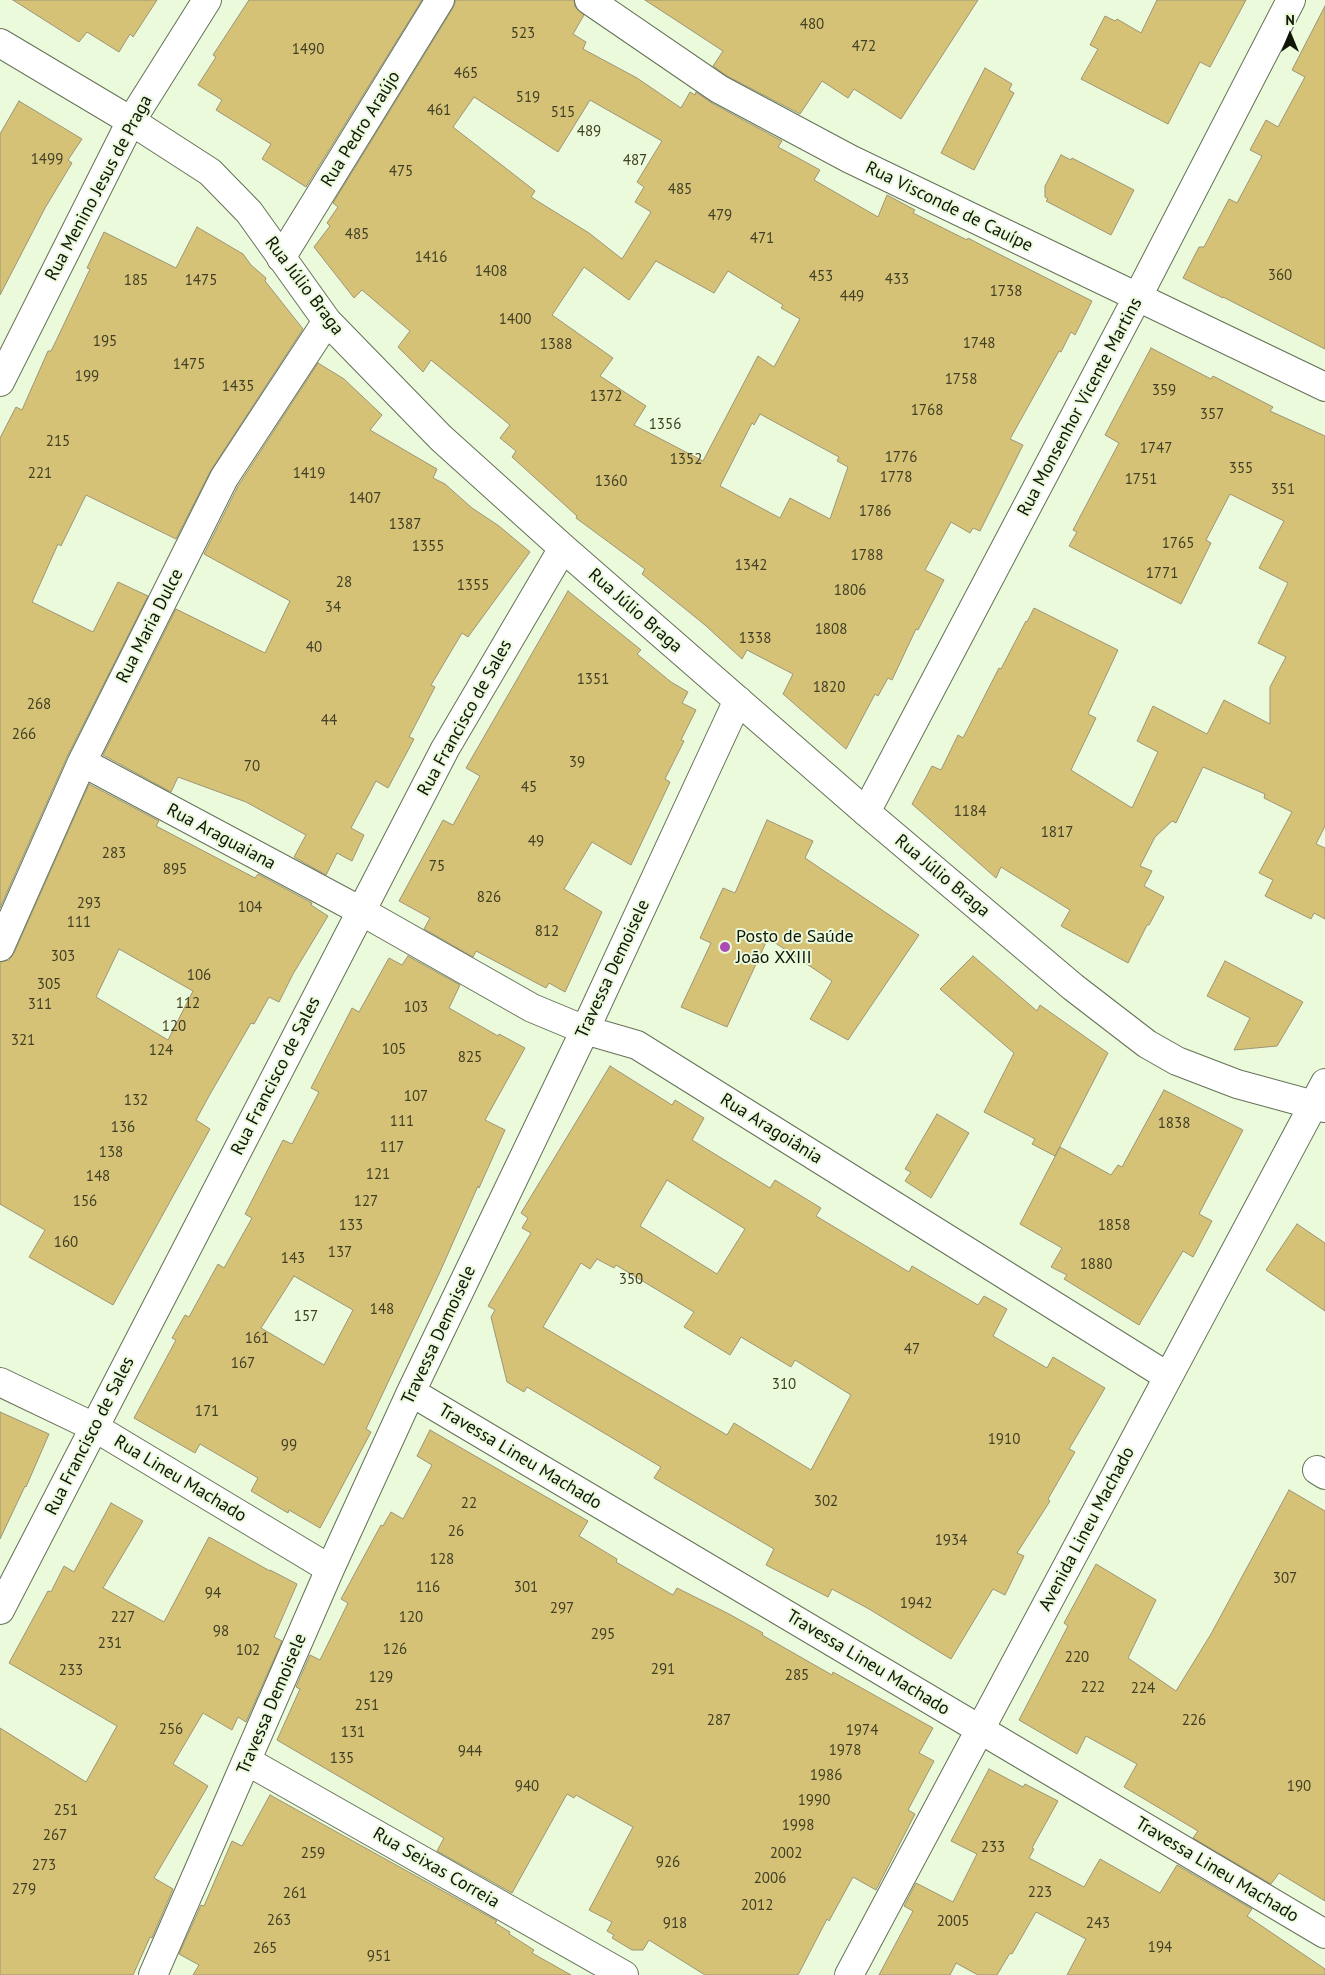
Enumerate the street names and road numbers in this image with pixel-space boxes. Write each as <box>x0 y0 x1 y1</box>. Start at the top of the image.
street label: Rua Pedro Araújo <box>317 67 405 191</box>
street label: Rua Menino Jesus de Praga <box>41 92 157 284</box>
street label: Rua Visconde de Cauípe <box>862 157 1036 257</box>
street label: Rua Júlio Braga <box>260 233 348 339</box>
street label: Rua Monsenhor Vicente Martins <box>1013 294 1147 520</box>
street label: Rua Júlio Braga <box>584 564 686 658</box>
street label: Rua Maria Dulce <box>112 565 188 687</box>
street label: Rua Francisco de Sales <box>413 636 517 800</box>
street label: Rua Araguaiana <box>163 799 279 875</box>
street label: Rua Júlio Braga <box>890 830 994 922</box>
street label: Travessa Demoisele <box>571 896 655 1042</box>
street label: Rua Francisco de Sales <box>227 993 325 1159</box>
street label: Rua Aragoiânia <box>716 1089 826 1169</box>
street label: Travessa Demoisele <box>397 1262 481 1408</box>
street label: Rua Francisco de Sales <box>41 1353 139 1519</box>
street label: Travessa Lineu Machado <box>434 1400 606 1514</box>
street label: Rua Lineu Machado <box>110 1431 250 1527</box>
street label: Avenida Lineu Machado <box>1035 1443 1139 1615</box>
street label: Travessa Lineu Machado <box>782 1606 954 1720</box>
street label: Travessa Demoisele <box>233 1630 311 1778</box>
street label: Travessa Lineu Machado <box>1131 1813 1303 1927</box>
street label: Rua Seixas Correia <box>369 1823 503 1913</box>

